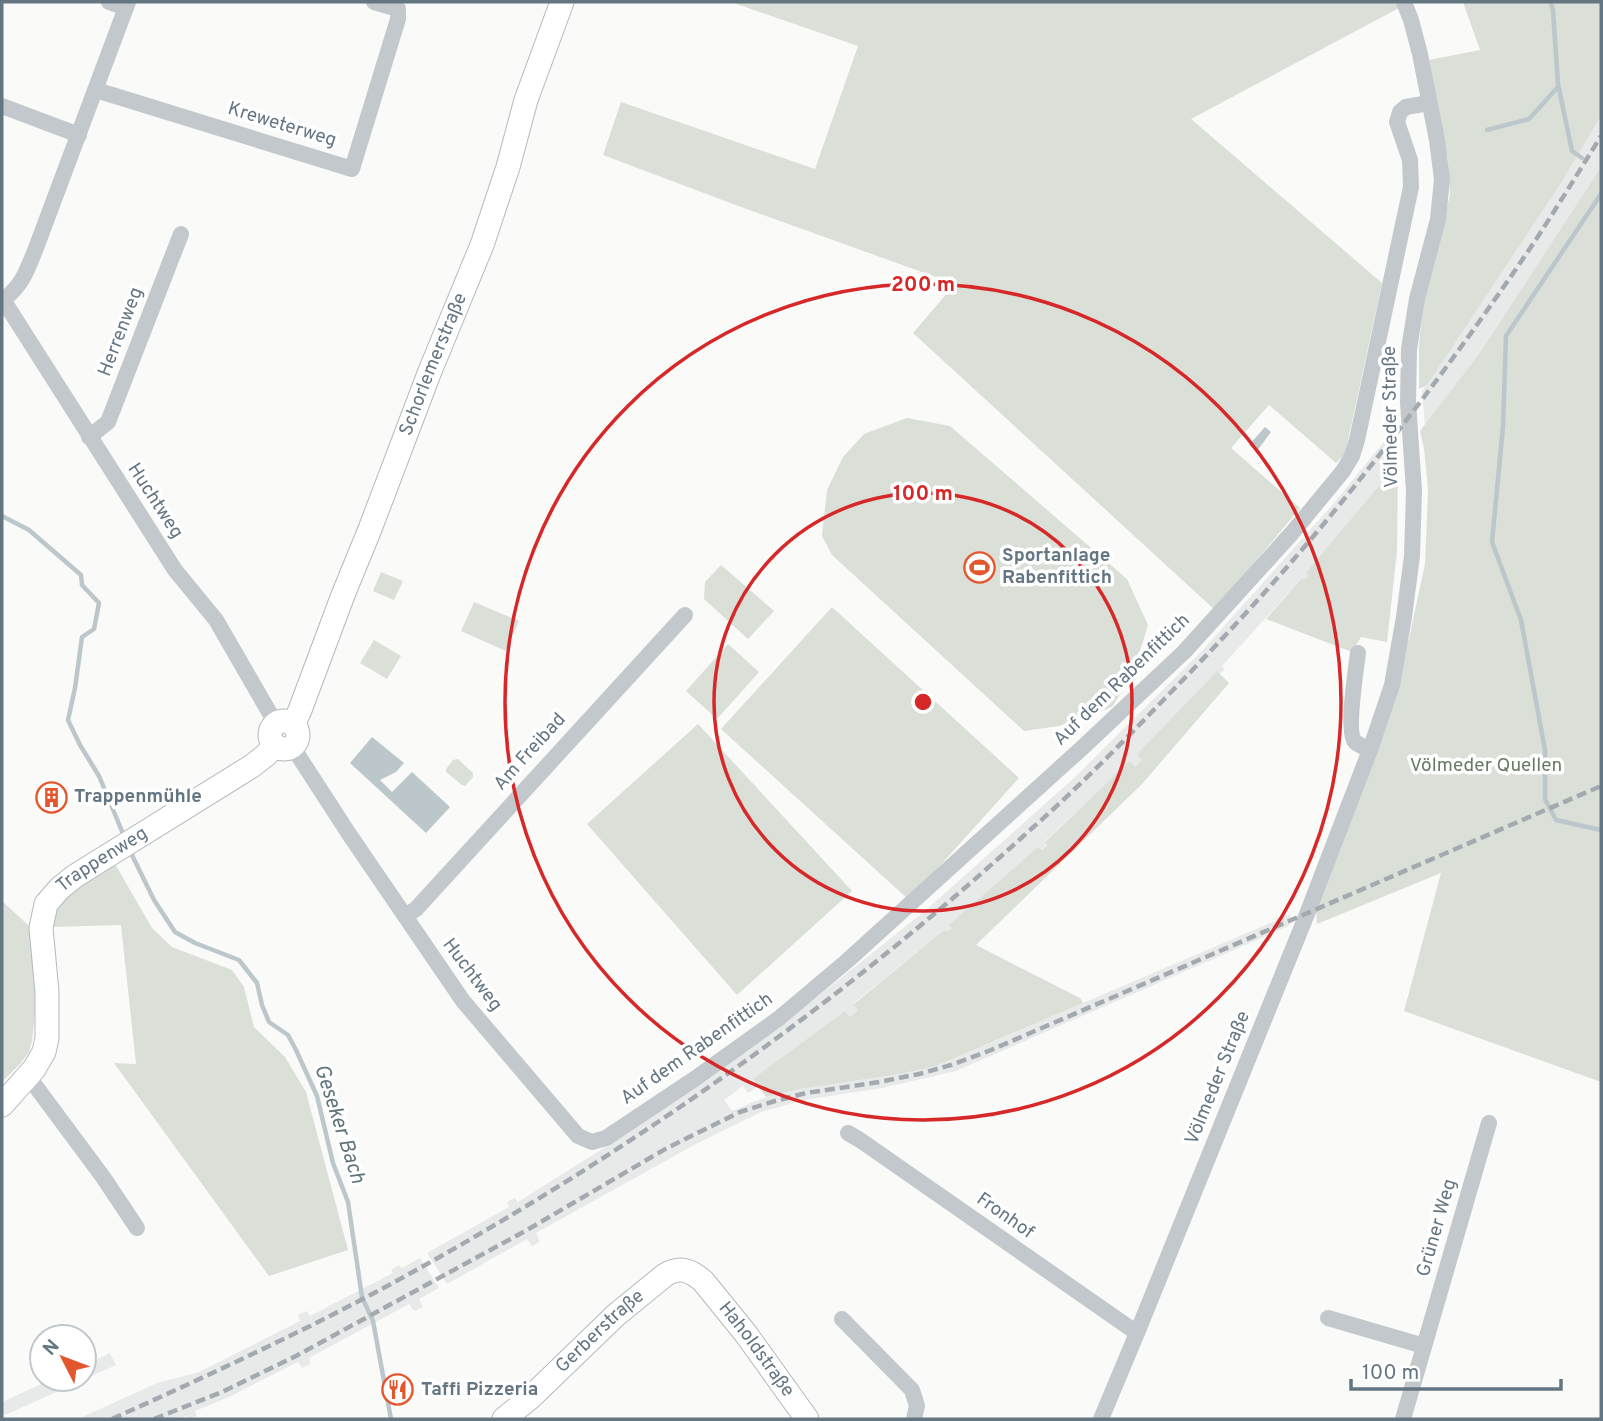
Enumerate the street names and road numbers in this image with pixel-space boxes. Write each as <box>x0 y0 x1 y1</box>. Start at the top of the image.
street label: Kreweterweg <box>225 97 339 153</box>
street label: Herrenweg <box>93 284 149 380</box>
street label: Schorlemerstraße <box>394 290 473 439</box>
street label: Völmeder Straße <box>1378 346 1404 488</box>
street label: Huchtweg <box>122 459 188 543</box>
street label: Auf dem Rabenfittich <box>1049 609 1195 751</box>
street label: Am Freibad <box>489 708 571 796</box>
street label: Trappenweg <box>52 822 152 898</box>
street label: Huchtweg <box>437 934 507 1016</box>
street label: Auf dem Rabenfittich <box>616 987 778 1111</box>
street label: Völmeder Straße <box>1180 1008 1256 1148</box>
street label: Grüner Weg <box>1412 1176 1462 1280</box>
street label: Fronhof <box>971 1187 1039 1245</box>
street label: Gerberstraße <box>551 1285 649 1379</box>
street label: Haholdstraße <box>713 1297 800 1402</box>

